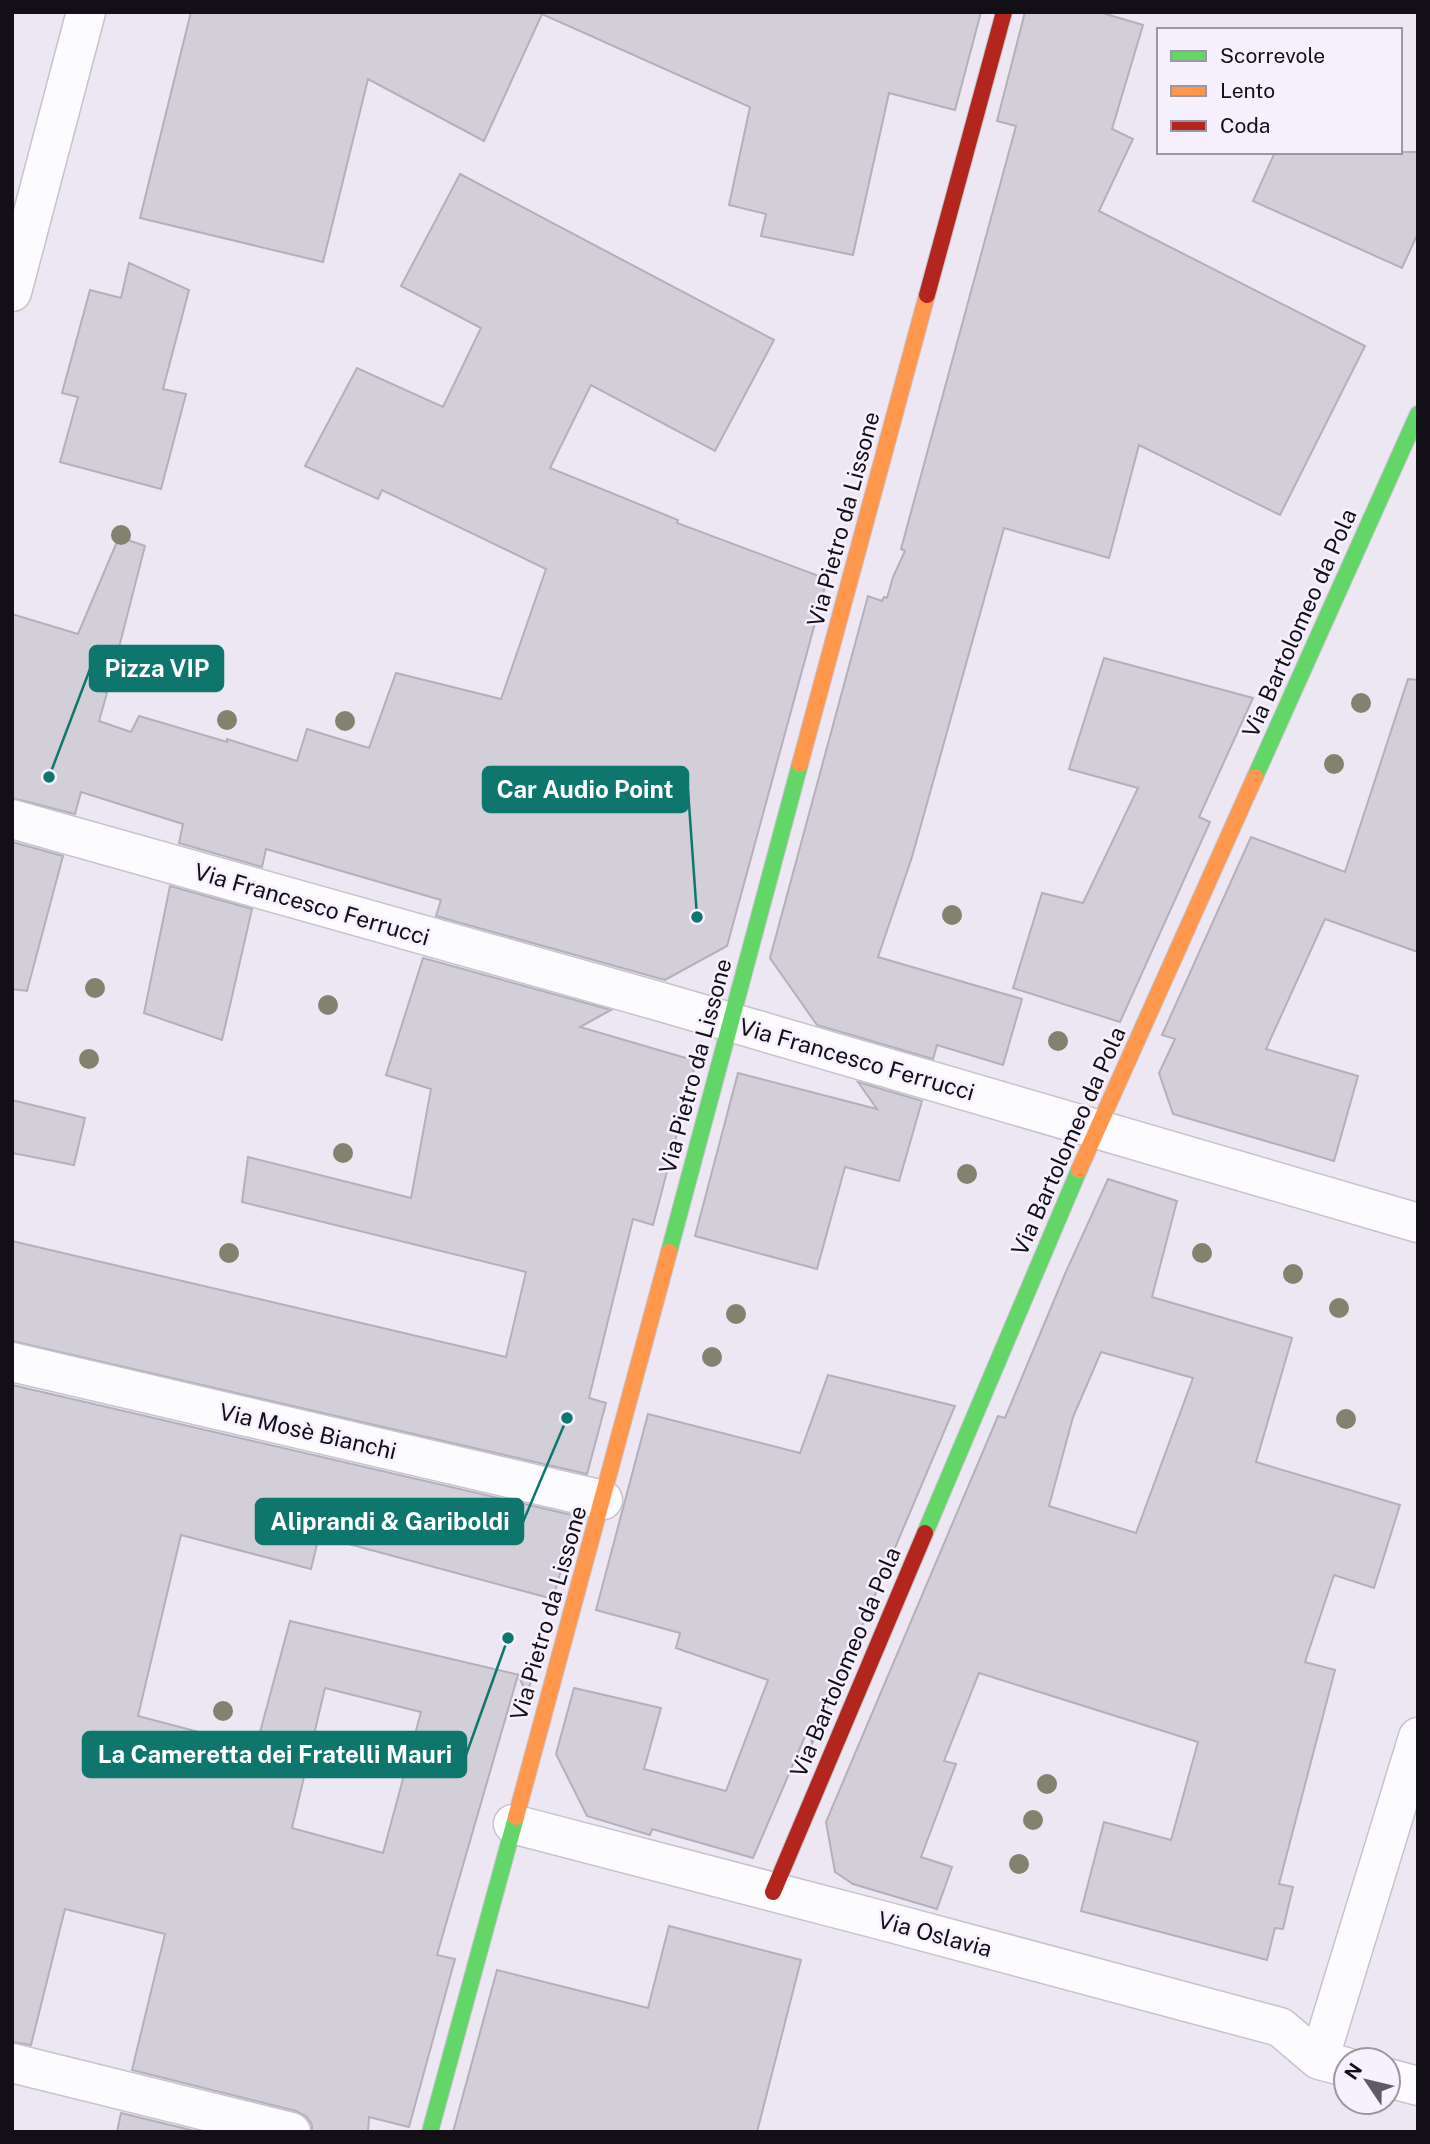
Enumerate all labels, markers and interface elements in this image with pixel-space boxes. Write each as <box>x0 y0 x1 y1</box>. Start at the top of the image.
legend <box>1157 28 1402 154</box>
text: Scorrevole <box>1220 43 1325 68</box>
text: Lento <box>1220 78 1275 103</box>
text: Coda <box>1220 113 1270 138</box>
street label: Via Pietro da Lissone <box>801 408 885 630</box>
street label: Via Bartolomeo da Pola <box>1236 504 1362 742</box>
callout: Pizza VIP <box>90 646 223 691</box>
text: Pizza VIP <box>104 654 210 682</box>
callout: Car Audio Point <box>483 767 688 812</box>
text: Car Audio Point <box>497 775 673 803</box>
street label: Via Francesco Ferrucci <box>191 857 433 951</box>
street label: Via Pietro da Lissone <box>653 955 737 1177</box>
street label: Via Francesco Ferrucci <box>736 1012 978 1106</box>
street label: Via Bartolomeo da Pola <box>1005 1022 1131 1260</box>
street label: Via Mosè Bianchi <box>217 1397 399 1465</box>
callout: Aliprandi & Gariboldi <box>256 1499 523 1544</box>
street label: Via Pietro da Lissone <box>504 1503 592 1723</box>
text: Aliprandi & Gariboldi <box>270 1507 510 1535</box>
street label: Via Bartolomeo da Pola <box>784 1543 906 1781</box>
callout: La Cameretta dei Fratelli Mauri <box>83 1732 466 1777</box>
text: La Cameretta dei Fratelli Mauri <box>98 1740 452 1768</box>
street label: Via Oslavia <box>875 1906 995 1962</box>
north arrow <box>1332 2046 1402 2116</box>
text: N <box>1340 2059 1366 2084</box>

